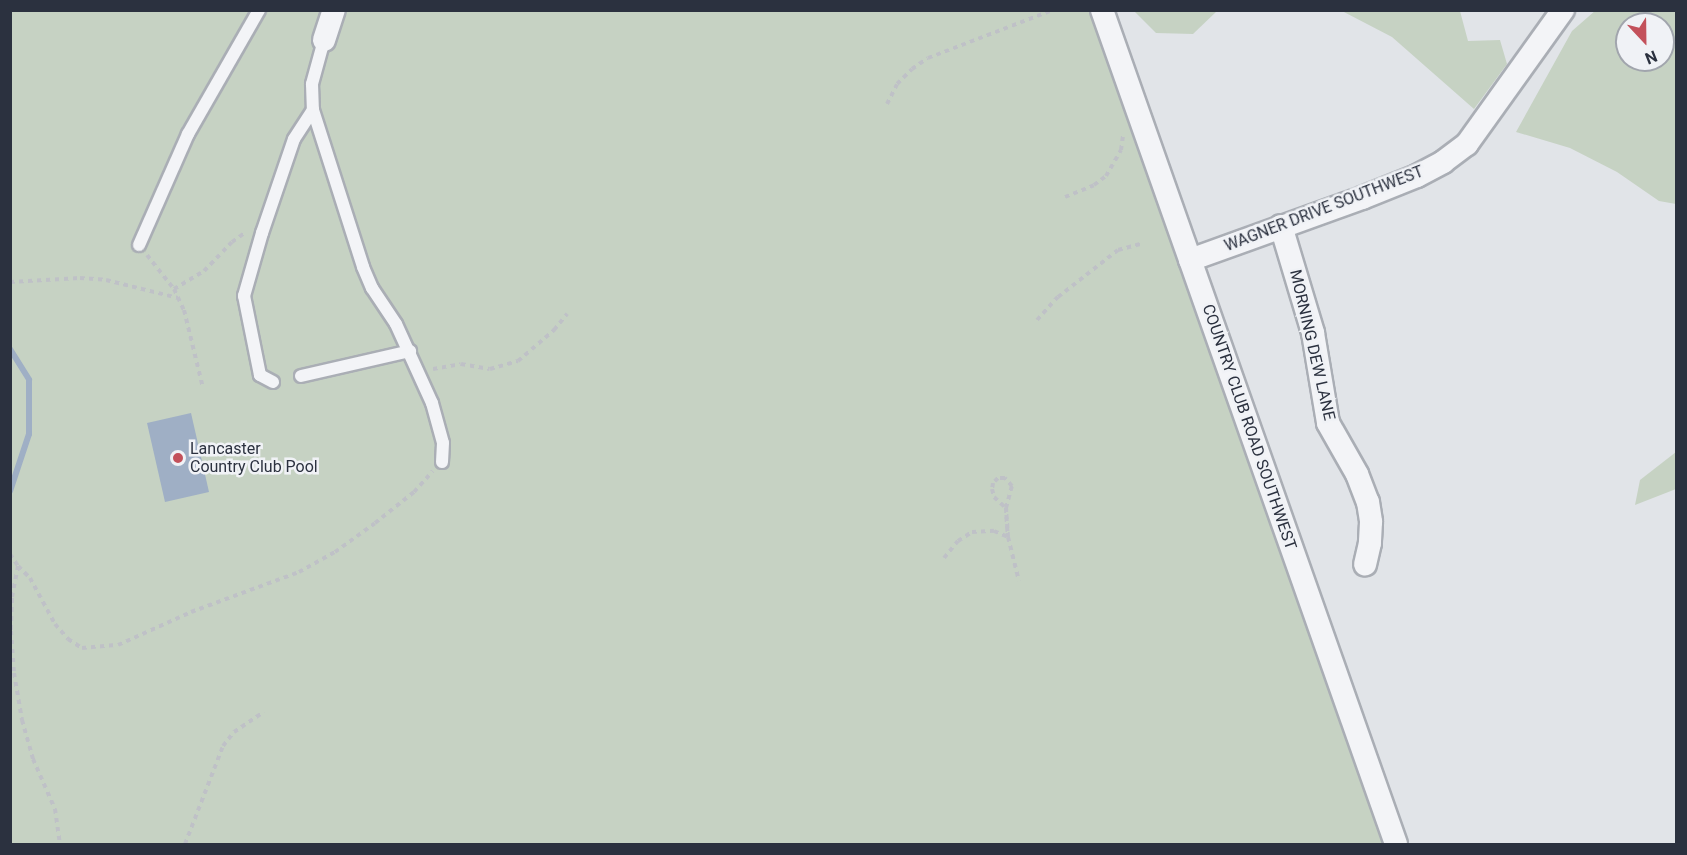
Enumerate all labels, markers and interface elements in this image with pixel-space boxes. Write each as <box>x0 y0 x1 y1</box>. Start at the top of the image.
north arrow <box>1615 12 1675 72</box>
text: N <box>1642 46 1660 68</box>
street label: WAGNER DRIVE SOUTHWEST <box>1222 162 1426 256</box>
street label: MORNING DEW LANE <box>1285 268 1339 422</box>
street label: COUNTRY CLUB ROAD SOUTHWEST <box>1198 302 1300 552</box>
place label: Lancaster Country Club Pool <box>190 439 318 477</box>
marker: Lancaster Country Club Pool <box>171 451 185 465</box>

